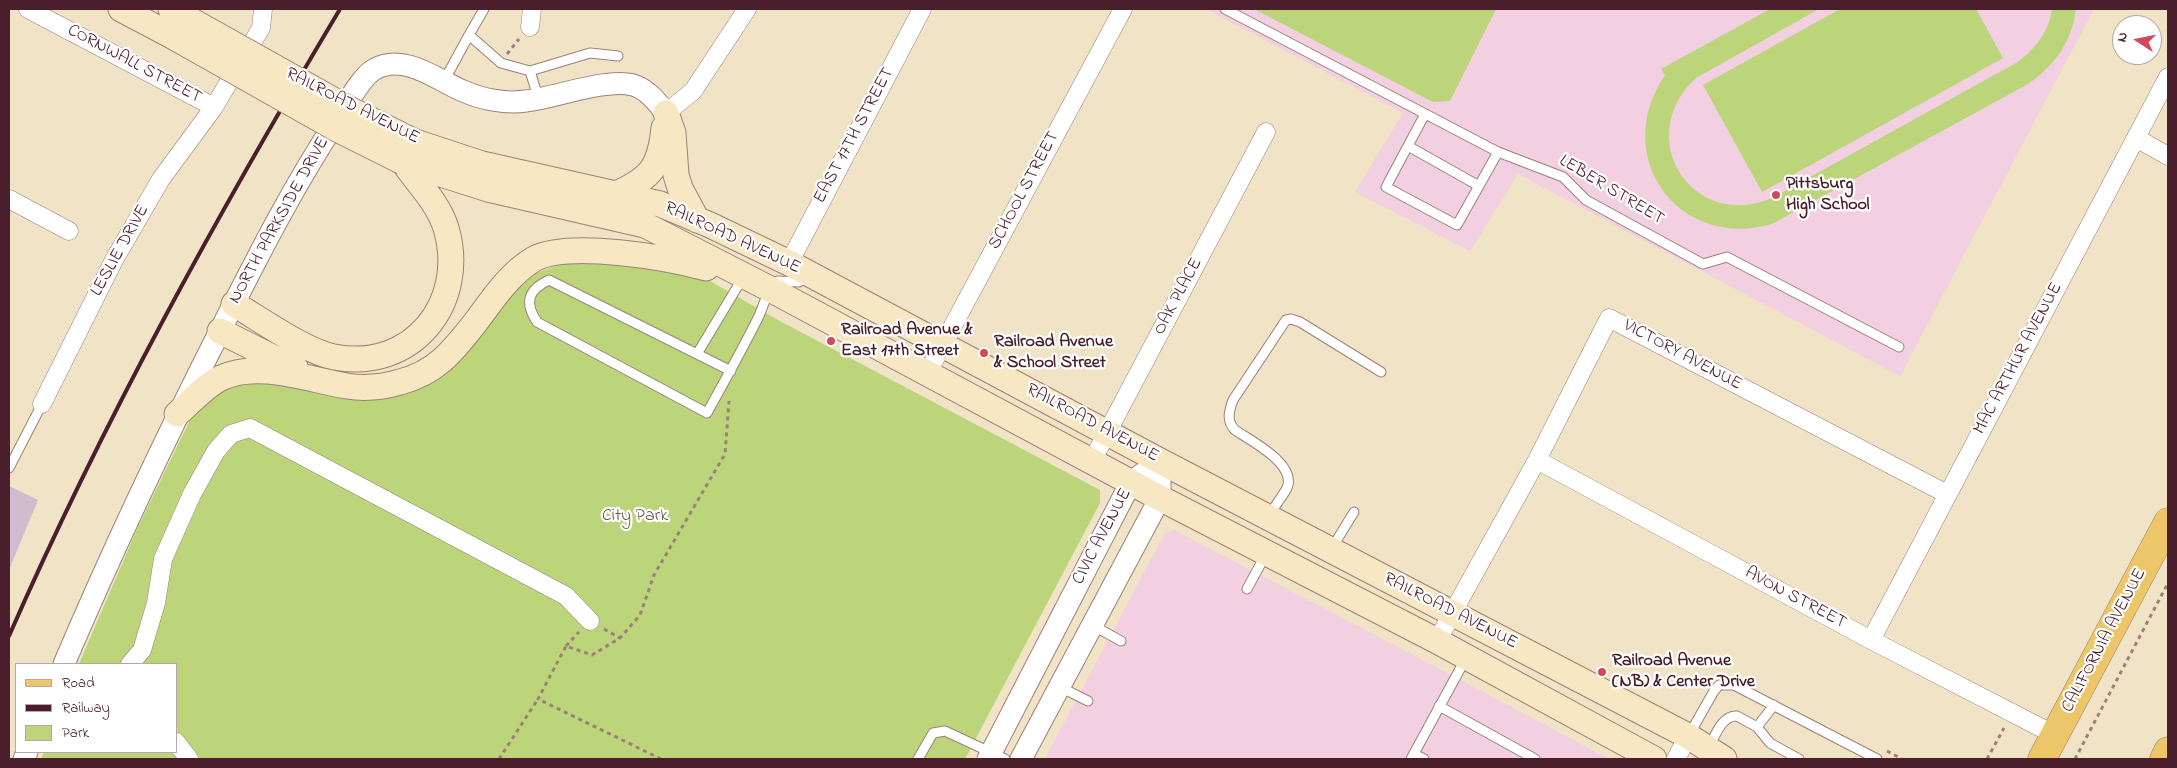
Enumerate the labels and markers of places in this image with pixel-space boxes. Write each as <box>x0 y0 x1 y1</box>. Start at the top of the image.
place label: Pittsburg High School <box>1786 174 1869 216</box>
marker: Pittsburg High School <box>1770 189 1782 201</box>
place label: Railroad Avenue & East 17th Street <box>841 320 973 362</box>
place label: Railroad Avenue & School Street <box>994 332 1113 374</box>
marker: Railroad Avenue & East 17th Street <box>825 335 837 347</box>
marker: Railroad Avenue & School Street <box>978 347 990 359</box>
place label: Railroad Avenue (NB) & Center Drive <box>1612 651 1755 694</box>
marker: Railroad Avenue (NB) & Center Drive <box>1596 666 1608 678</box>

